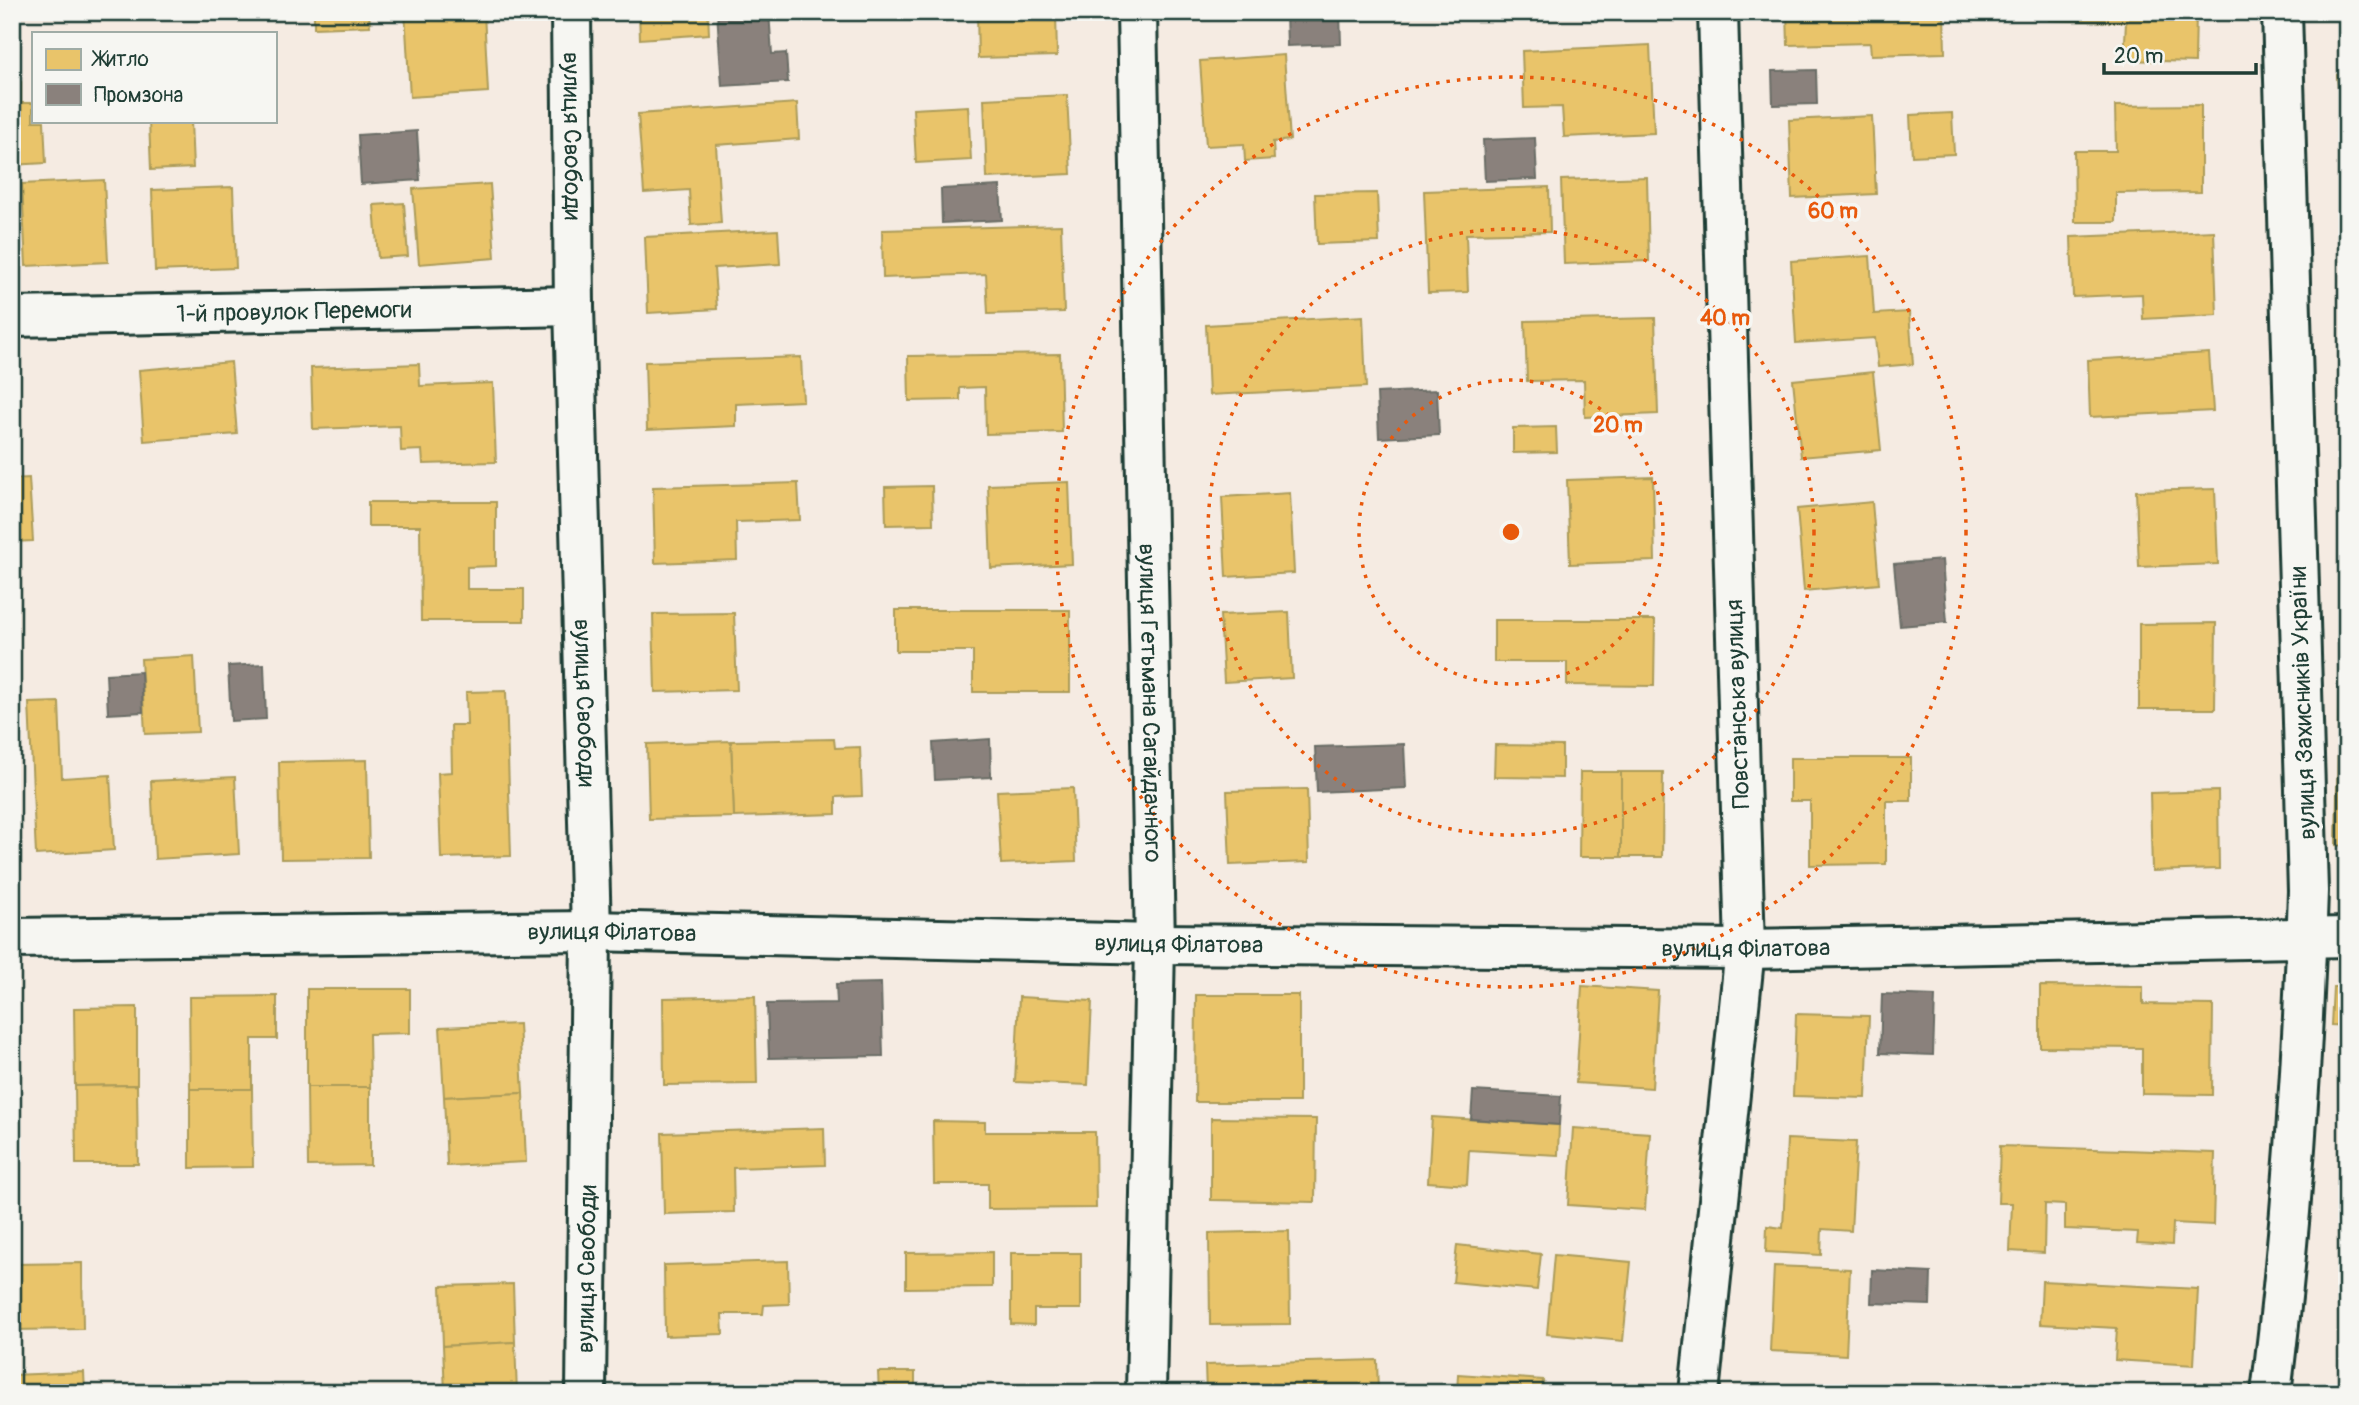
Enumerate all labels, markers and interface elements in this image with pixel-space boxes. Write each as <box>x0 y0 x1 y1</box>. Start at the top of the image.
legend <box>32 32 276 122</box>
scale bar <box>2104 32 2256 76</box>
text: 20 m <box>2114 43 2163 70</box>
text: Житло <box>91 46 149 73</box>
street label: вулиця Свободи <box>557 52 588 221</box>
text: Промзона <box>94 82 183 109</box>
text: 60 m <box>1808 198 1858 225</box>
street label: 1-й провулок Перемоги <box>176 295 412 328</box>
text: 40 m <box>1700 305 1750 332</box>
text: 20 m <box>1593 412 1643 439</box>
centre of rings <box>1499 520 1523 544</box>
street label: вулиця Гетьмана Сагайдачного <box>1133 543 1168 863</box>
street label: вулиця Захисників України <box>2284 565 2322 840</box>
street label: Повстанська вулиця <box>1720 599 1756 809</box>
street label: вулиця Свободи <box>568 618 602 788</box>
street label: вулиця Філатова <box>527 916 697 948</box>
street label: вулиця Філатова <box>1094 928 1263 959</box>
street label: вулиця Філатова <box>1661 933 1831 964</box>
street label: вулиця Свободи <box>571 1184 603 1353</box>

